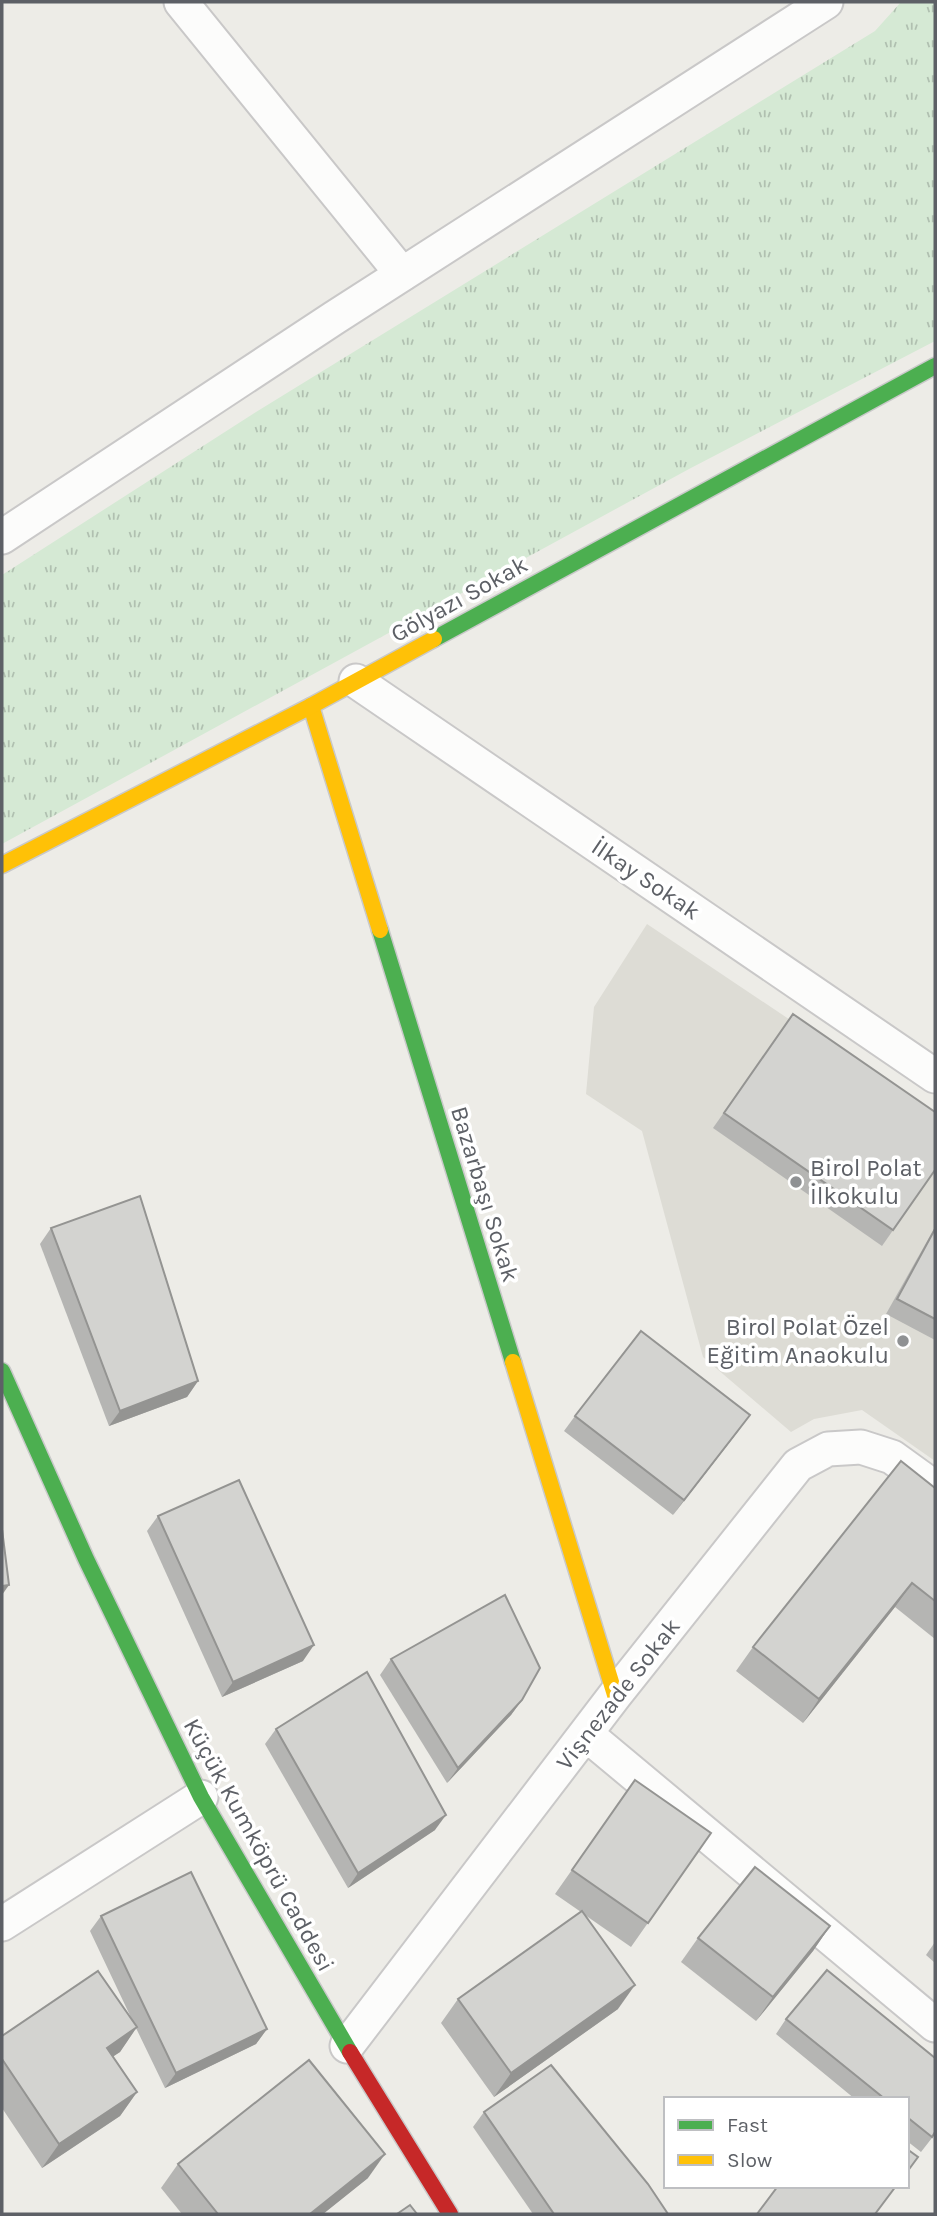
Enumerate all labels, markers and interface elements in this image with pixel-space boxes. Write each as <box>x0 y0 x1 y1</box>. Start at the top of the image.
street label: Gölyazı Sokak <box>386 550 532 648</box>
street label: İlkay Sokak <box>586 832 706 926</box>
street label: Bazarbaşı Sokak <box>445 1103 525 1285</box>
place label: Birol Polat İlkokulu <box>810 1154 922 1210</box>
marker: Birol Polat İlkokulu <box>788 1174 804 1190</box>
place label: Birol Polat Özel Eğitim Anaokulu <box>707 1313 889 1369</box>
marker: Birol Polat Özel Eğitim Anaokulu <box>895 1333 911 1349</box>
street label: Vişnezade Sokak <box>550 1613 686 1775</box>
street label: Küçük Kumköprü Caddesi <box>178 1714 340 1976</box>
legend <box>664 2097 909 2188</box>
text: Fast <box>727 2113 768 2137</box>
text: Slow <box>727 2148 772 2172</box>

